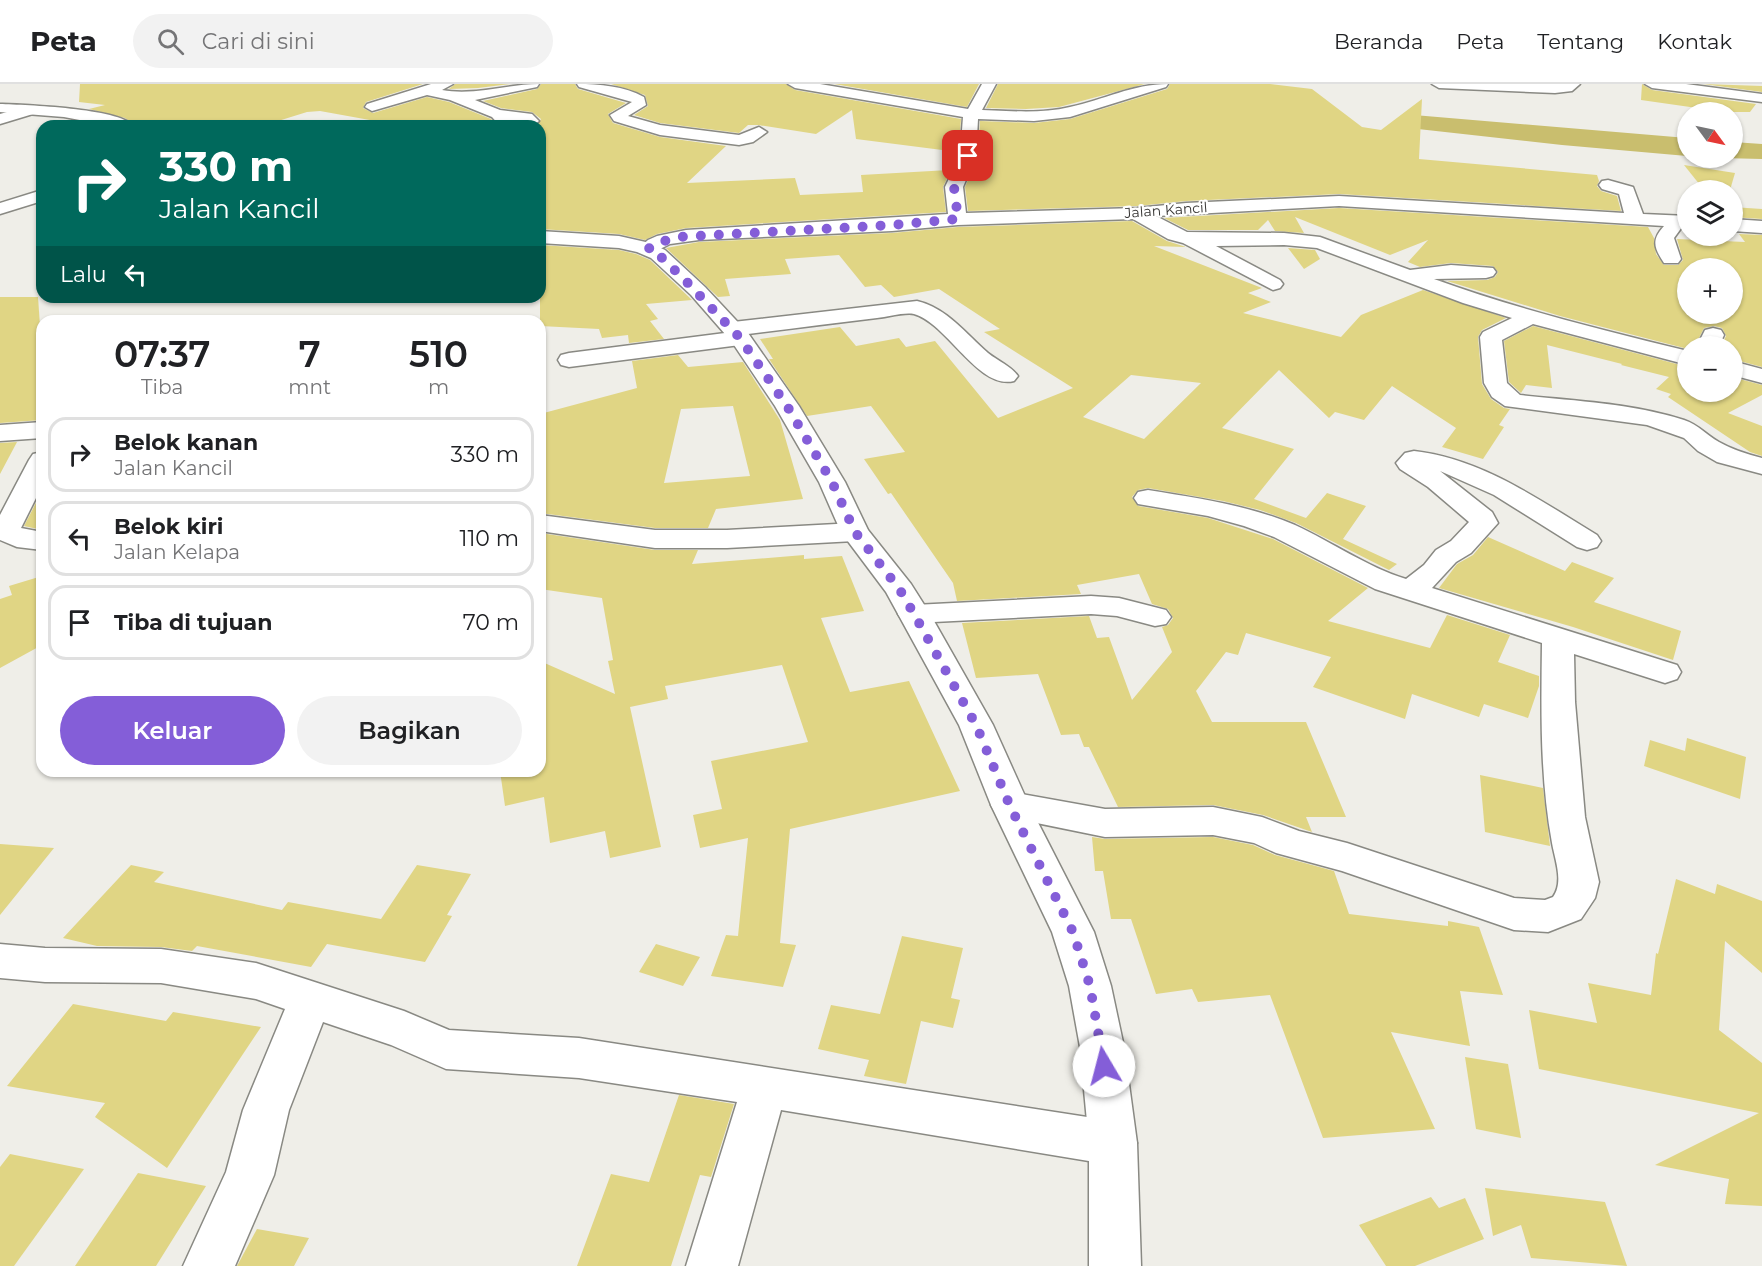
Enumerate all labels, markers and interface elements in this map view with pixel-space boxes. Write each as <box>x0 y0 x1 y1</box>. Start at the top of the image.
search box <box>133 14 553 68</box>
text: Peta <box>30 24 97 58</box>
icon: search <box>154 25 187 58</box>
text: Cari di sini <box>202 28 315 55</box>
text: Beranda <box>1334 29 1423 54</box>
text: Peta <box>1456 29 1504 54</box>
text: Tentang <box>1537 29 1624 54</box>
text: Kontak <box>1657 29 1732 54</box>
north arrow <box>1677 102 1743 168</box>
map controls <box>1677 102 1743 402</box>
pin <box>942 130 993 181</box>
icon: arrive <box>951 139 984 172</box>
text: 330 m <box>159 140 293 192</box>
icon: right <box>60 144 138 222</box>
button: layers <box>1677 180 1743 246</box>
text: Jalan Kancil <box>159 192 320 225</box>
street label: Jalan Kancil <box>1123 198 1208 222</box>
icon: left <box>119 258 152 291</box>
button: + <box>1677 258 1743 324</box>
text: Lalu <box>60 261 107 288</box>
text: 07:37 <box>114 332 210 376</box>
text: 7 <box>299 332 321 376</box>
text: 510 <box>409 332 468 376</box>
button: − <box>1677 336 1743 402</box>
text: Tiba <box>141 375 183 399</box>
text: mnt <box>288 375 331 399</box>
text: m <box>428 375 449 399</box>
text: Belok kanan <box>114 429 258 456</box>
icon: right <box>63 438 96 471</box>
text: 330 m <box>451 441 519 468</box>
text: Jalan Kancil <box>114 456 233 480</box>
text: Belok kiri <box>114 513 223 540</box>
icon: left <box>63 522 96 555</box>
text: 110 m <box>459 525 519 552</box>
text: Jalan Kelapa <box>114 540 240 564</box>
icon: arrive <box>63 606 96 639</box>
text: Tiba di tujuan <box>114 609 272 636</box>
text: 70 m <box>463 609 519 636</box>
button: Keluar <box>60 696 285 765</box>
button: Bagikan <box>297 696 522 765</box>
position arrow <box>1072 1034 1136 1098</box>

